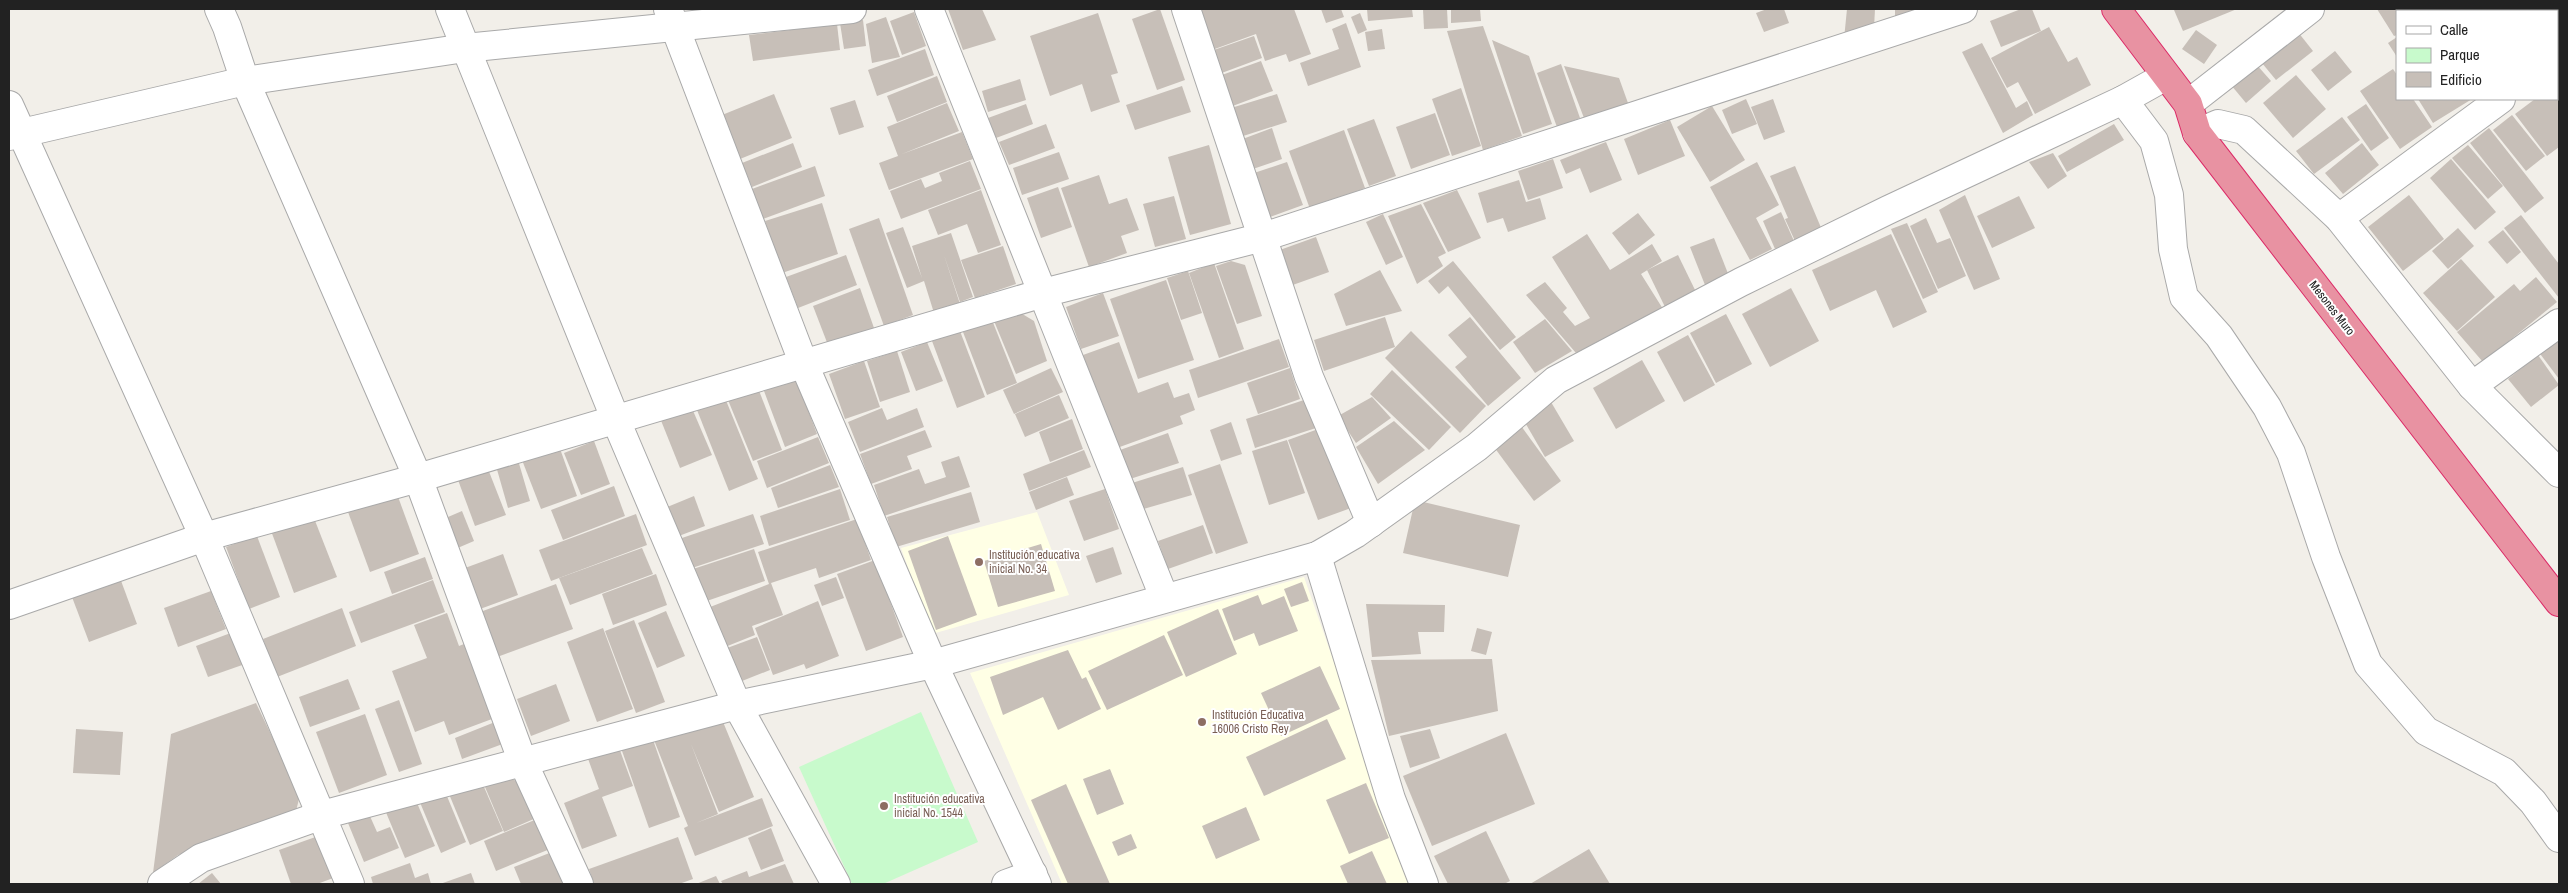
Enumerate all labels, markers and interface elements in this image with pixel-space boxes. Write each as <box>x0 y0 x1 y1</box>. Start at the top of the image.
legend <box>2396 10 2558 100</box>
text: Calle <box>2440 19 2468 40</box>
text: Parque <box>2440 44 2480 65</box>
text: Edificio <box>2440 69 2482 90</box>
street label: Mesones Muro <box>2306 277 2358 339</box>
place label: Institución educativa inicial No. 34 <box>989 547 1080 577</box>
marker: Institución educativa inicial No. 34 <box>973 556 985 568</box>
place label: Institución Educativa 16006 Cristo Rey <box>1212 707 1304 737</box>
marker: Institución Educativa 16006 Cristo Rey <box>1196 716 1208 728</box>
place label: Institución educativa inicial No. 1544 <box>894 791 985 821</box>
marker: Institución educativa inicial No. 1544 <box>878 800 890 812</box>

